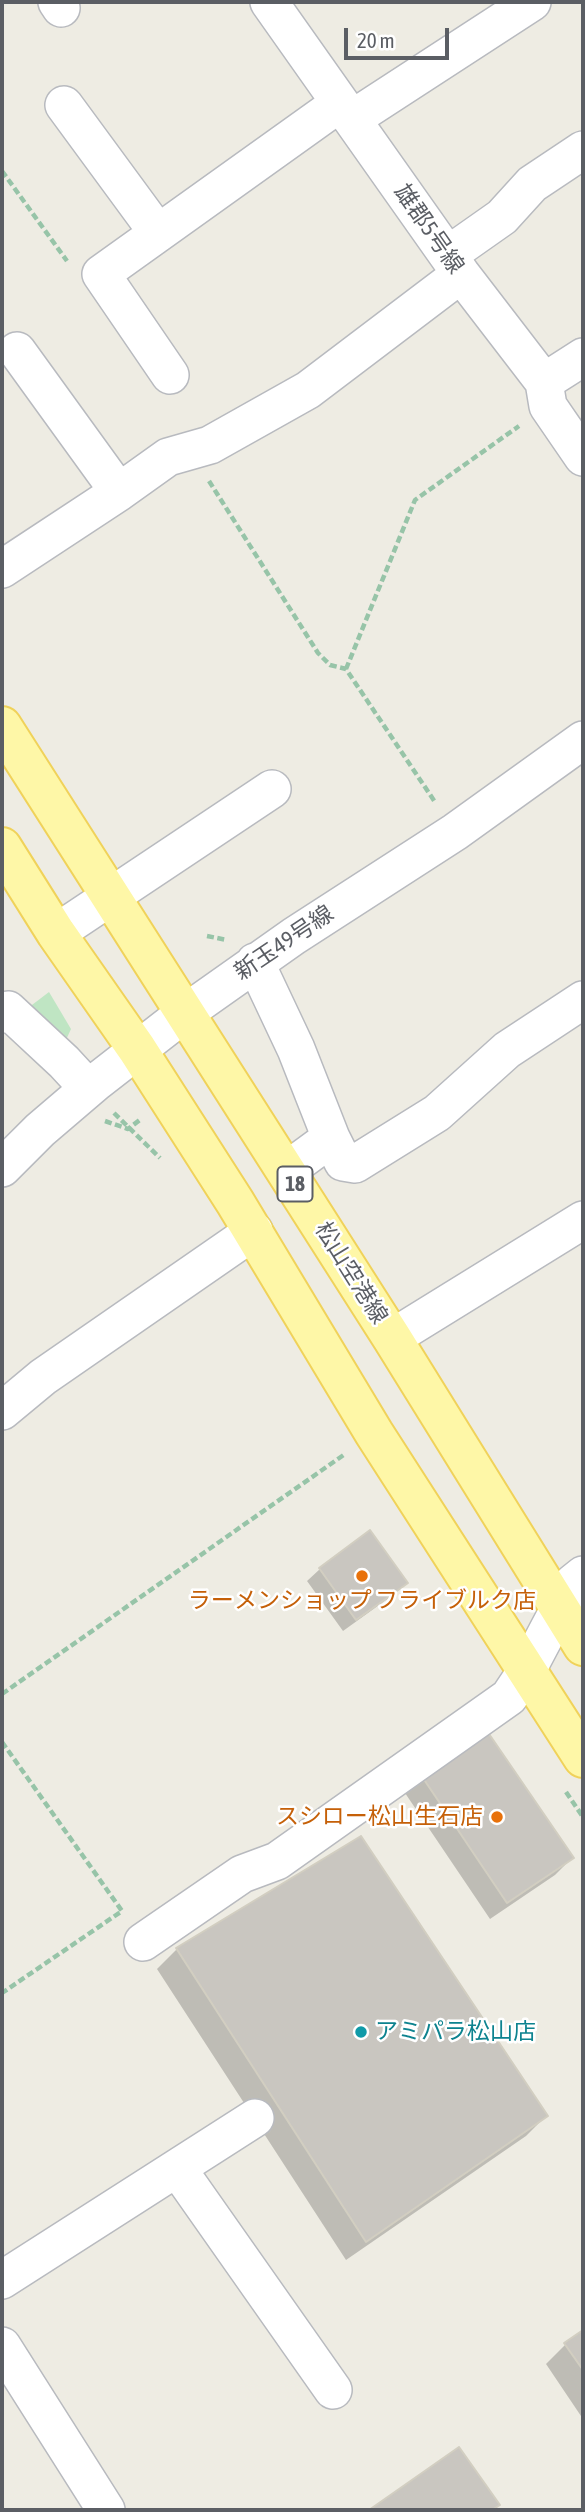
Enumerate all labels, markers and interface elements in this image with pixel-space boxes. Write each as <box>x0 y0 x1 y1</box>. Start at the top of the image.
scale bar <box>347 14 452 58</box>
text: 20 m <box>357 28 395 52</box>
street label: 雄郡5号線 <box>388 179 470 279</box>
street label: 新玉49号線 <box>229 900 339 986</box>
road number: 18 <box>278 1166 312 1202</box>
street label: 松山空港線 <box>309 1217 393 1329</box>
marker: ラーメンショップ フライブルク店 <box>354 1568 370 1584</box>
place label: ラーメンショップ フライブルク店 <box>188 1587 536 1615</box>
place label: スシロー松山生石店 <box>276 1803 483 1831</box>
marker: スシロー松山生石店 <box>489 1809 505 1825</box>
place label: アミパラ松山店 <box>375 2018 536 2046</box>
marker: アミパラ松山店 <box>353 2024 369 2040</box>

